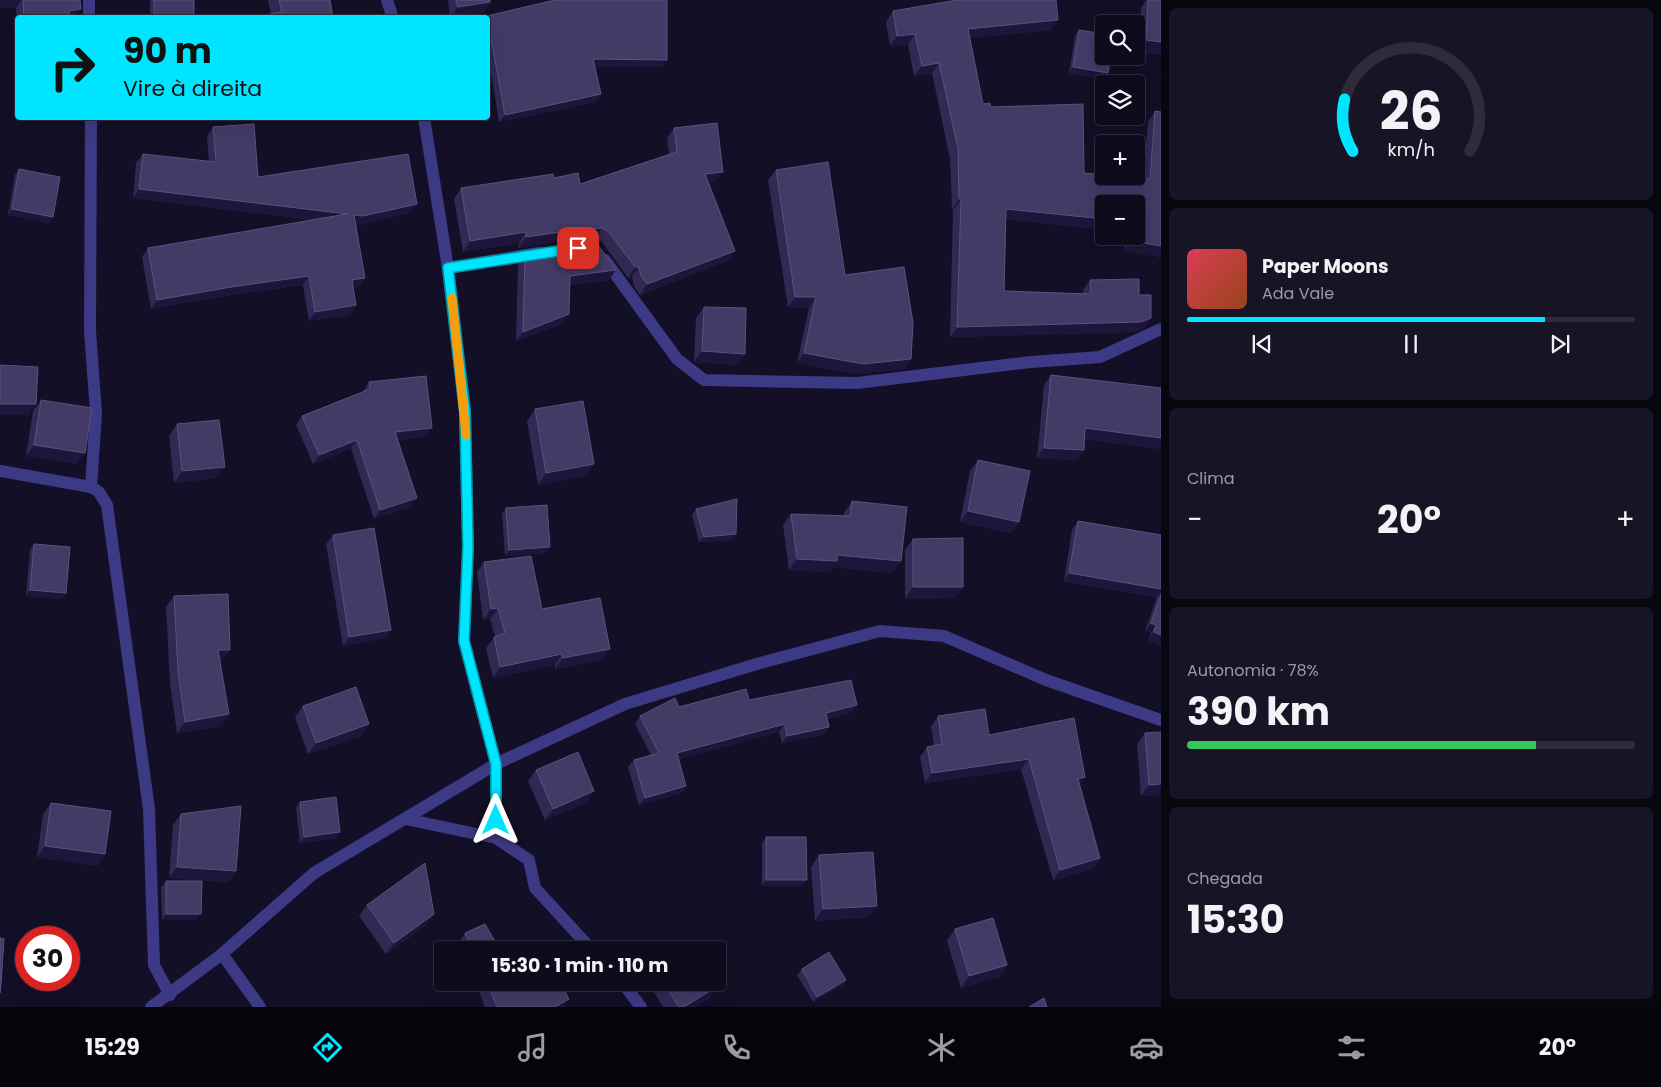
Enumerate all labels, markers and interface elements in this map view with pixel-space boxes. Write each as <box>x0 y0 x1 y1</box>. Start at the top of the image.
map controls <box>1095 15 1145 245</box>
button: search <box>1095 15 1145 65</box>
text: 90 m <box>123 26 212 75</box>
icon: right <box>40 35 105 100</box>
text: Vire à direita <box>123 73 262 104</box>
button: layers <box>1095 75 1145 125</box>
text: 26 <box>1380 75 1442 148</box>
button: + <box>1095 135 1145 185</box>
text: km/h <box>1387 137 1435 162</box>
button: − <box>1095 195 1145 245</box>
pin <box>557 227 599 269</box>
icon: arrive <box>564 234 592 262</box>
text: Paper Moons <box>1262 253 1389 280</box>
text: Ada Vale <box>1262 282 1334 305</box>
icon: previous <box>1248 330 1276 358</box>
icon: pause <box>1397 330 1425 358</box>
icon: next <box>1546 330 1574 358</box>
text: Clima <box>1187 467 1235 490</box>
text: 20° <box>1377 493 1441 546</box>
text: − <box>1187 500 1202 539</box>
text: + <box>1616 500 1635 539</box>
text: Autonomia · 78% <box>1187 659 1319 682</box>
text: 390 km <box>1187 685 1330 738</box>
position arrow <box>469 793 521 845</box>
text: Chegada <box>1187 867 1263 890</box>
text: 15:30 <box>1187 893 1285 946</box>
speed limit sign: 30 <box>15 926 80 991</box>
text: 15:30 · 1 min · 110 m <box>492 952 668 979</box>
icon: directions <box>310 1030 345 1065</box>
icon: music <box>515 1030 550 1065</box>
icon: phone <box>719 1030 754 1065</box>
icon: climate <box>924 1030 959 1065</box>
icon: car <box>1129 1030 1164 1065</box>
icon: filters <box>1334 1030 1369 1065</box>
text: 15:29 <box>85 1032 140 1063</box>
text: 20° <box>1539 1032 1576 1063</box>

